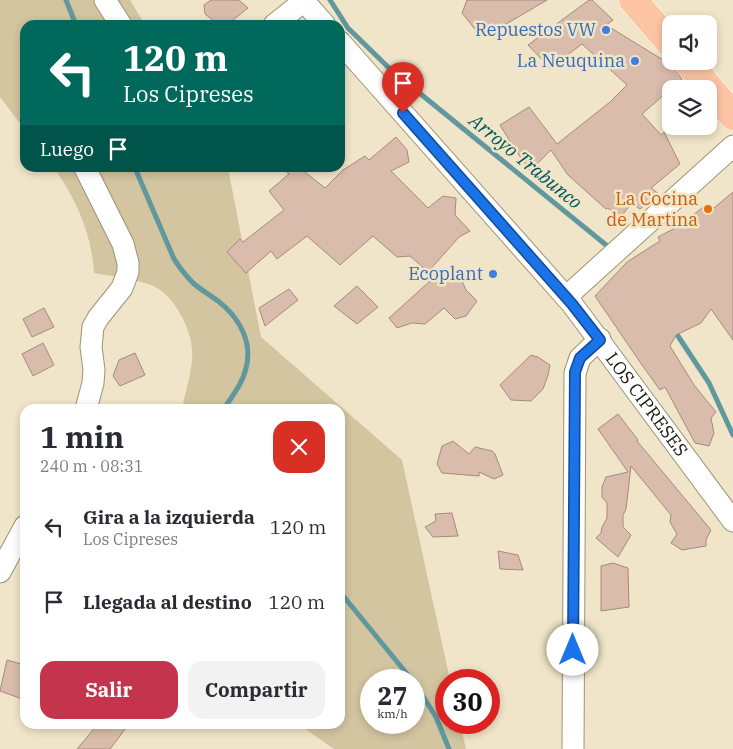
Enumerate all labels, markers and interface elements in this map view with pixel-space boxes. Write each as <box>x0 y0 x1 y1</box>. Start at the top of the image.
map controls <box>662 15 717 135</box>
button: sound <box>662 15 717 70</box>
place label: Repuestos VW <box>475 18 597 41</box>
marker: Repuestos VW <box>600 24 612 36</box>
text: 120 m <box>123 35 228 81</box>
icon: left <box>40 40 105 105</box>
place label: La Neuquina <box>517 49 625 72</box>
marker: La Neuquina <box>629 55 641 67</box>
pin <box>382 62 424 113</box>
icon: arrive <box>389 69 417 97</box>
text: Los Cipreses <box>123 79 254 108</box>
button: layers <box>662 80 717 135</box>
water label: Arroyo Trabunco <box>463 107 587 214</box>
icon: arrive <box>104 135 132 163</box>
text: Luego <box>40 137 94 161</box>
place label: La Cocina de Martina <box>606 187 698 231</box>
marker: La Cocina de Martina <box>702 203 714 215</box>
place label: Ecoplant <box>408 262 483 285</box>
marker: Ecoplant <box>487 268 499 280</box>
street label: LOS CIPRESES <box>601 348 693 461</box>
text: 1 min <box>40 417 124 456</box>
button: close <box>273 421 325 473</box>
text: 240 m · 08:31 <box>40 456 143 476</box>
text: Gira a la izquierda <box>83 505 255 529</box>
icon: left <box>40 513 68 541</box>
text: 120 m <box>270 515 326 539</box>
text: Los Cipreses <box>83 529 178 549</box>
icon: arrive <box>40 588 68 616</box>
text: Llegada al destino <box>83 590 252 614</box>
text: 120 m <box>268 590 325 614</box>
position arrow <box>546 623 598 675</box>
button: Salir <box>40 661 178 719</box>
button: Compartir <box>188 661 325 719</box>
speed limit sign: 30 <box>435 669 500 734</box>
text: 27 <box>377 679 408 712</box>
text: km/h <box>377 706 408 721</box>

